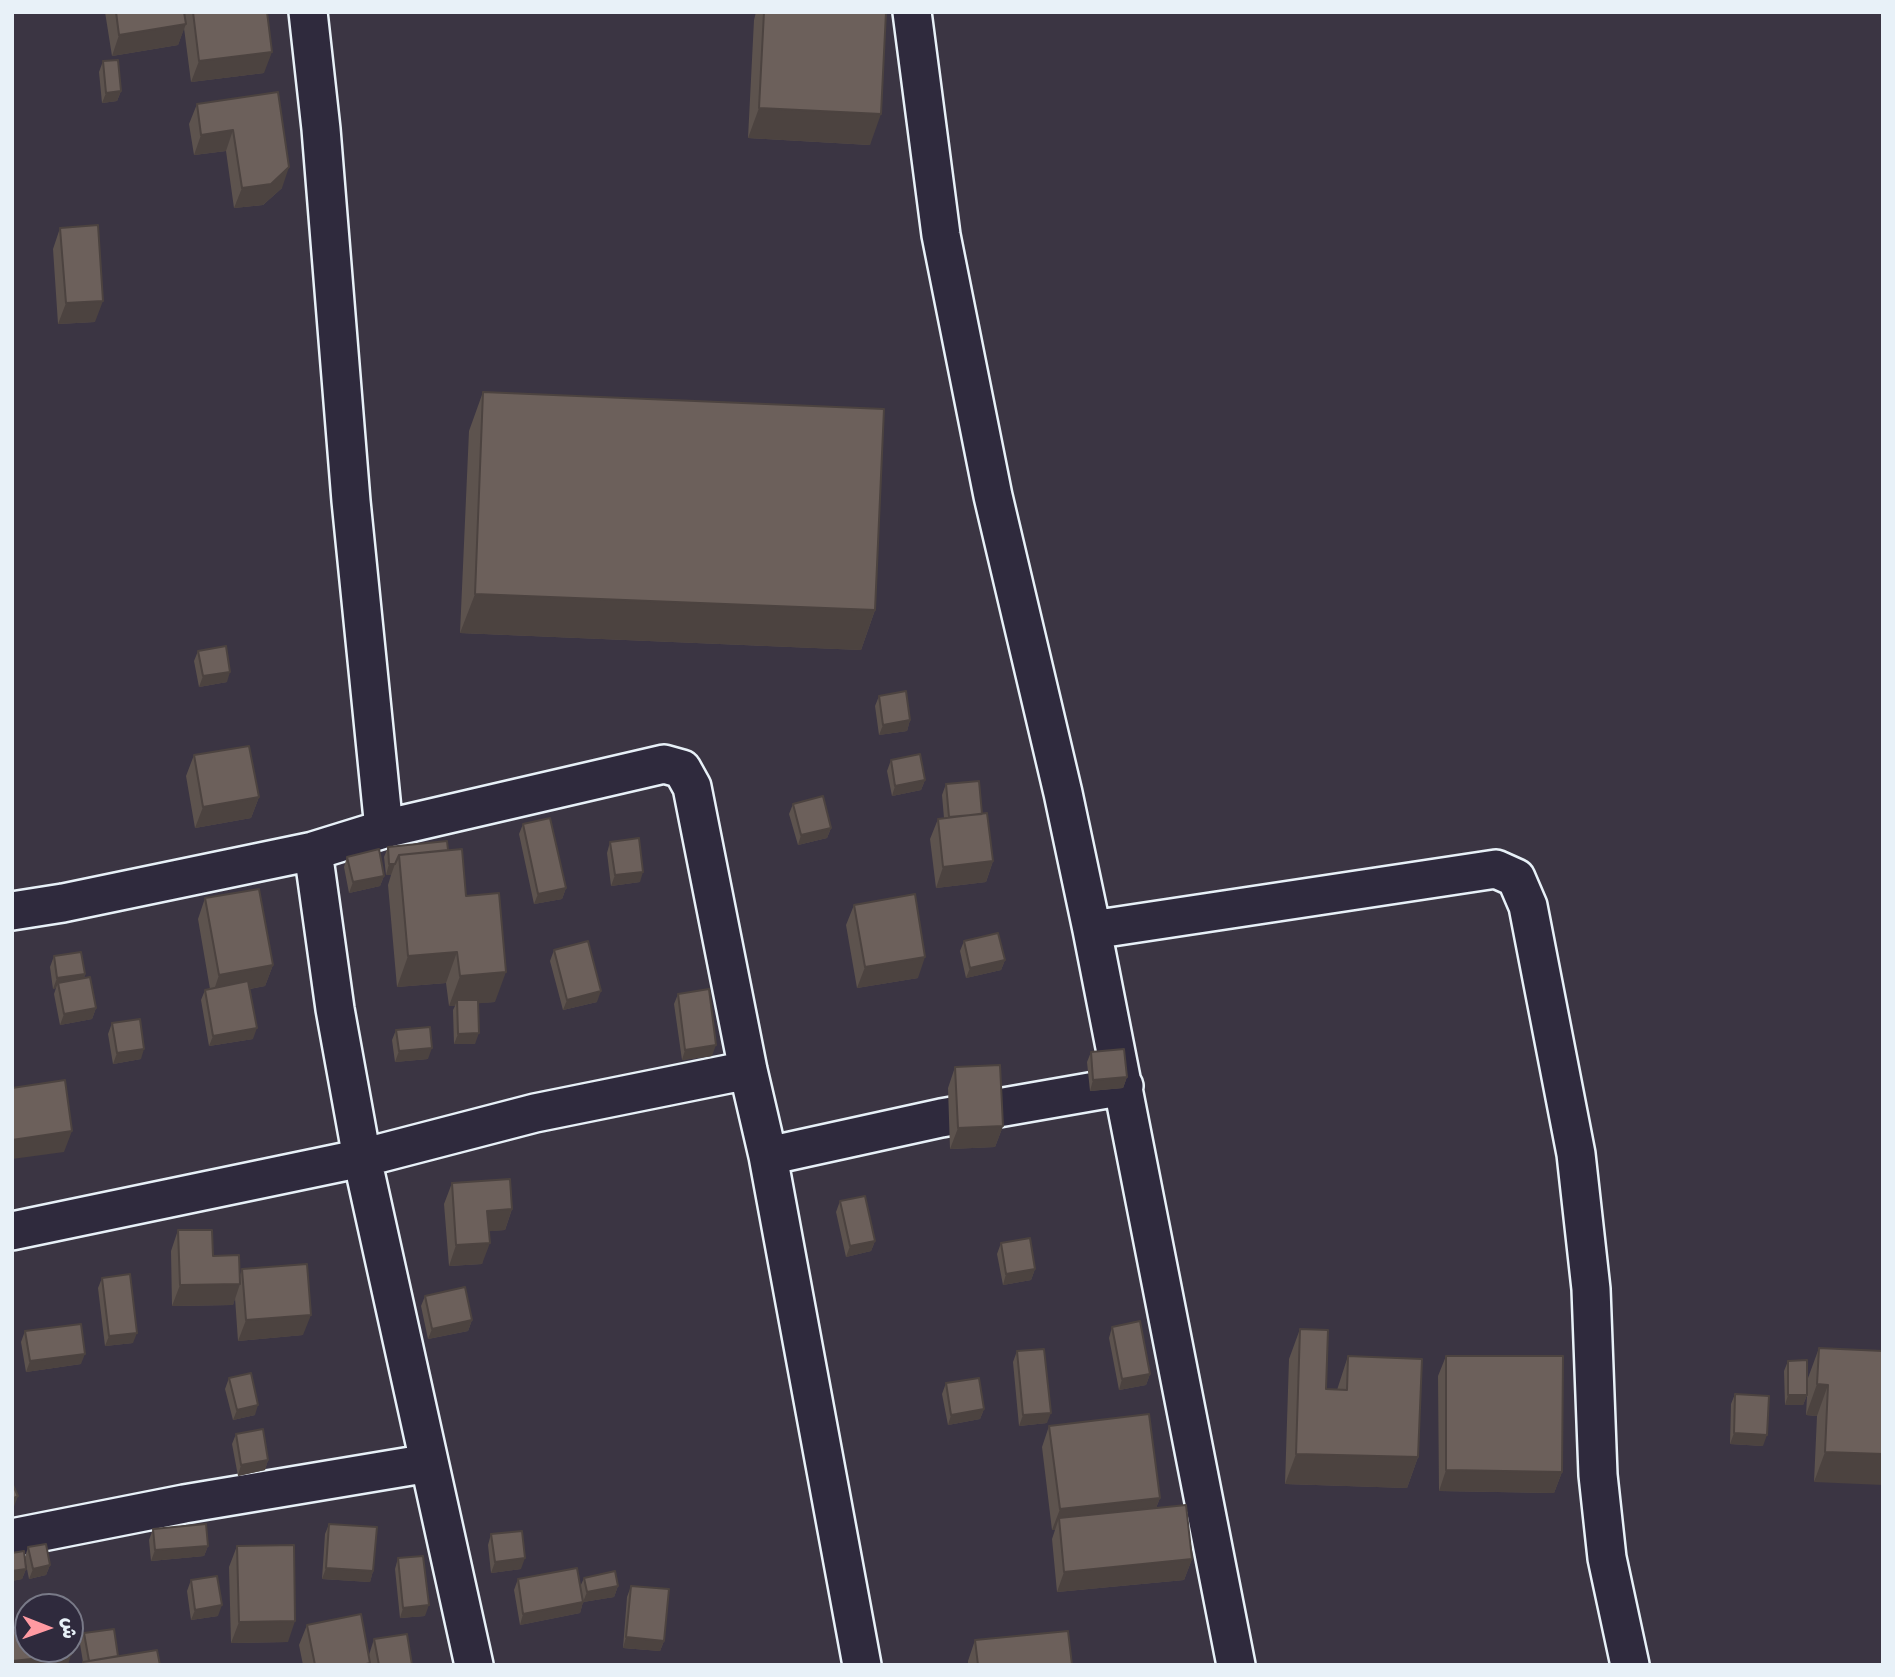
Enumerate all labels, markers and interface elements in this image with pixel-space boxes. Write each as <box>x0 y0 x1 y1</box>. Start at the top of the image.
north arrow <box>14 1593 84 1663</box>
text: ش <box>56 1618 81 1639</box>

